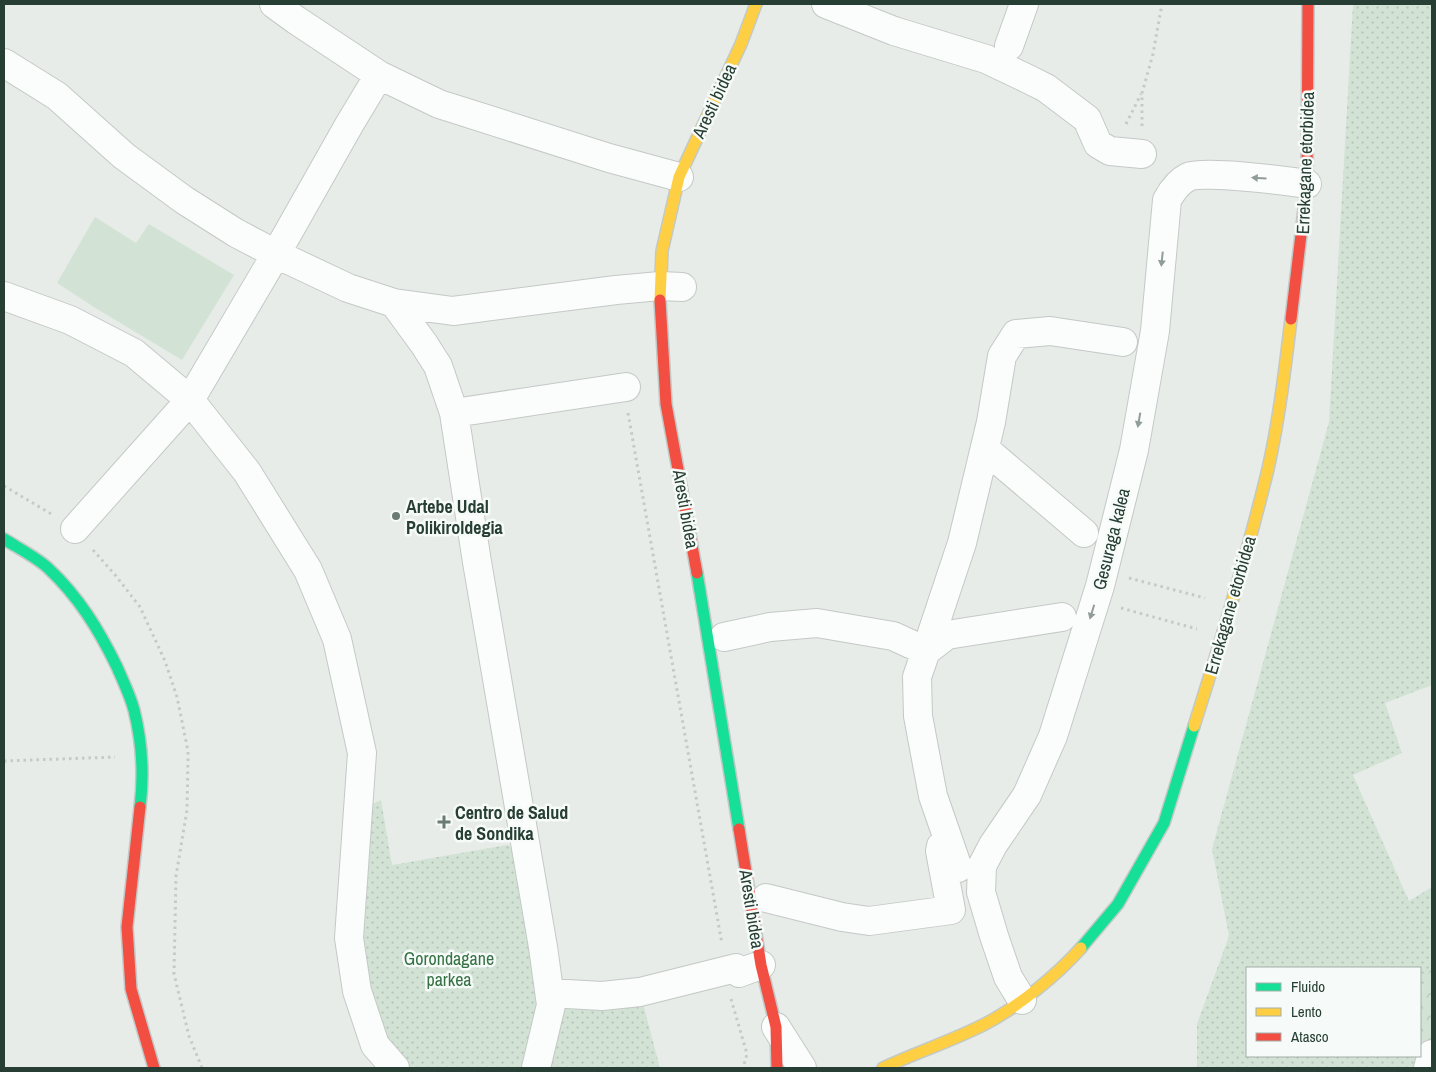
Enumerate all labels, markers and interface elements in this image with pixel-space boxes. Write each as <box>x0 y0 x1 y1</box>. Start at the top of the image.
street label: Aresti bidea <box>685 60 742 143</box>
street label: Errekagane etorbidea <box>1290 91 1320 235</box>
one-way arrow <box>1251 174 1267 182</box>
one-way arrow <box>1158 252 1166 268</box>
one-way arrow <box>1135 413 1143 428</box>
street label: Aresti bidea <box>667 467 705 550</box>
street label: Gesuraga kalea <box>1086 485 1136 593</box>
place label: Artebe Udal Polikiroldegia <box>406 494 504 540</box>
marker: Artebe Udal Polikiroldegia <box>390 510 402 522</box>
street label: Errekagane etorbidea <box>1198 533 1262 677</box>
one-way arrow <box>1088 605 1096 620</box>
place label: Centro de Salud de Sondika <box>455 800 568 846</box>
marker: Centro de Salud de Sondika <box>437 815 451 829</box>
street label: Aresti bidea <box>733 867 771 950</box>
park label: Gorondagane parkea <box>404 946 494 992</box>
legend <box>1246 967 1421 1057</box>
text: Fluido <box>1291 976 1325 997</box>
text: Lento <box>1291 1001 1322 1022</box>
text: Atasco <box>1290 1026 1329 1047</box>

